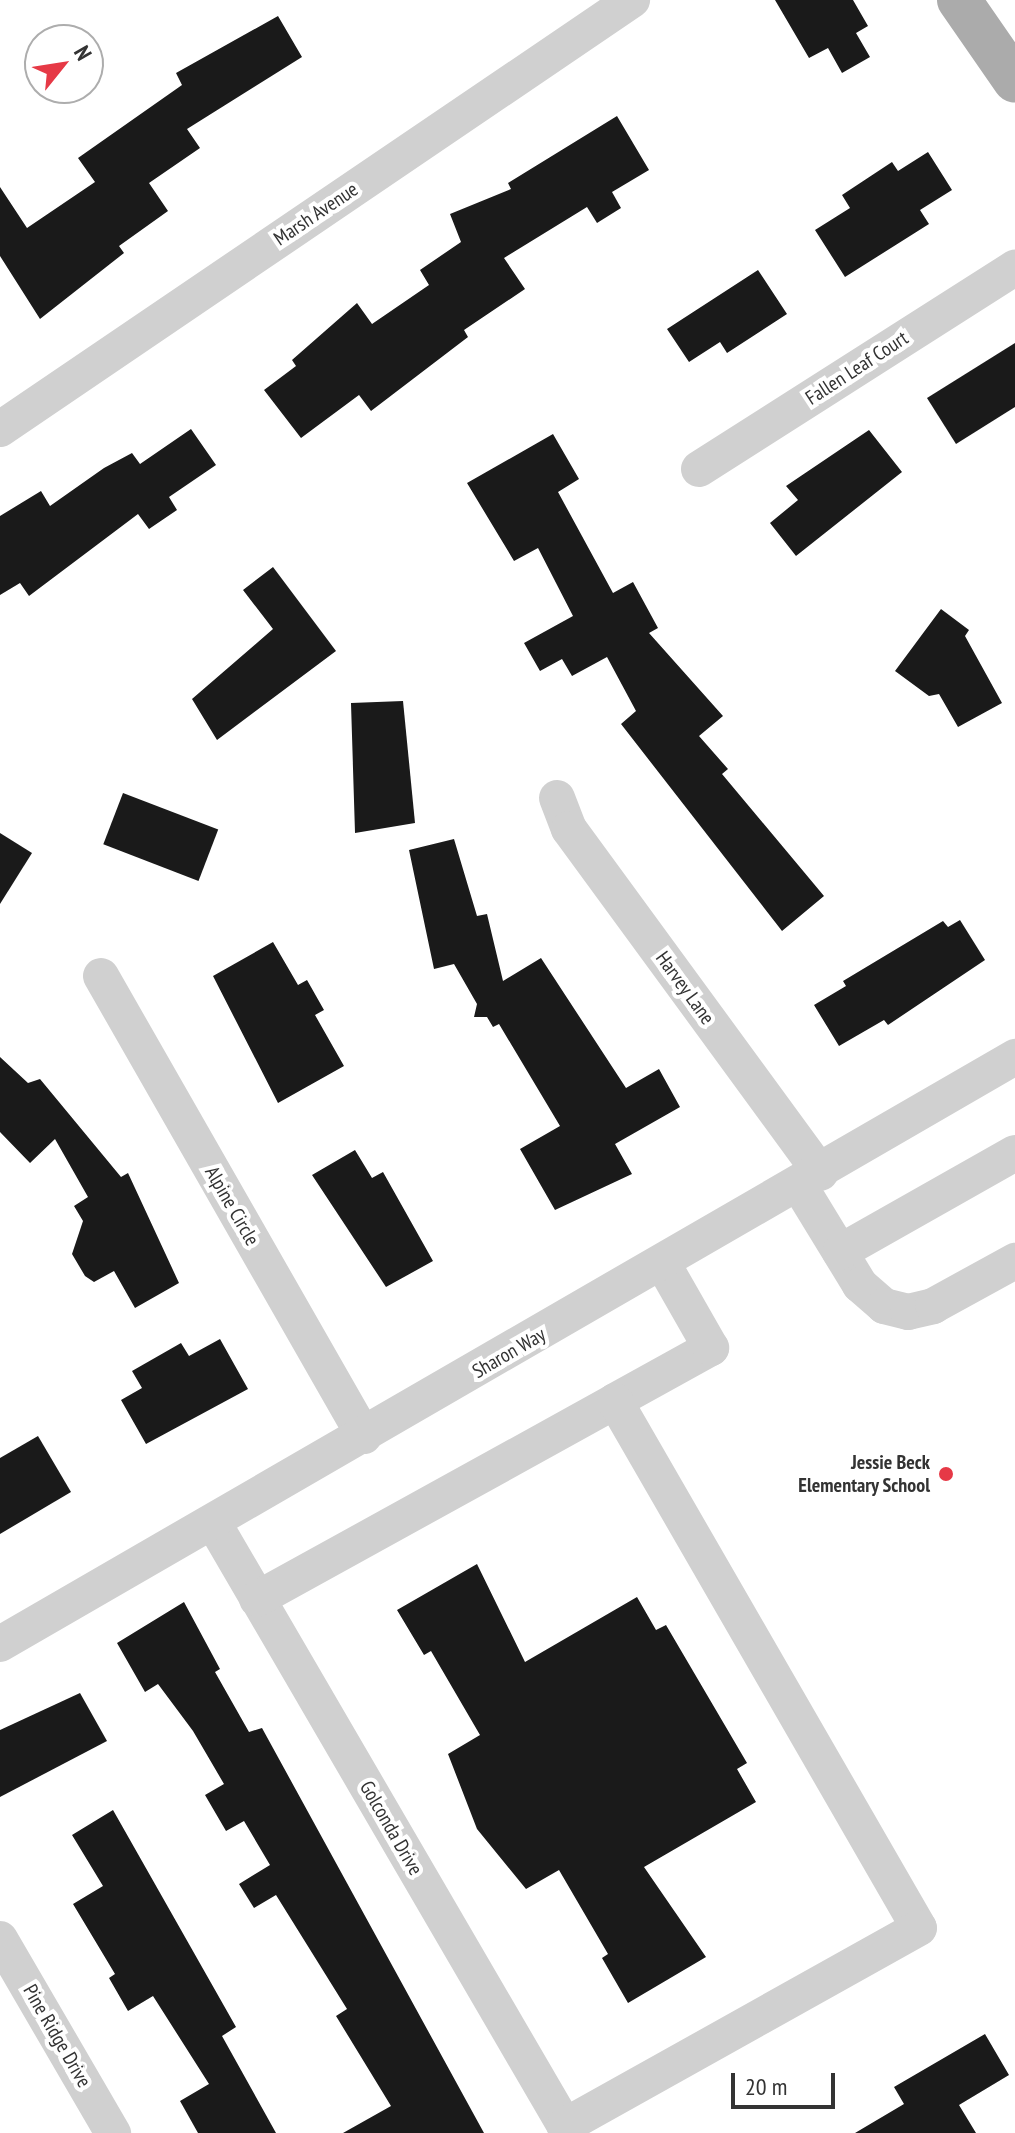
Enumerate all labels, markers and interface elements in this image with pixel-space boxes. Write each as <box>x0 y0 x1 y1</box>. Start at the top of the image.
north arrow <box>24 24 104 104</box>
text: N <box>68 41 98 65</box>
street label: Marsh Avenue <box>269 177 363 251</box>
street label: Fallen Leaf Court <box>801 326 913 410</box>
street label: Harvey Lane <box>650 947 720 1029</box>
street label: Alpine Circle <box>200 1162 264 1250</box>
street label: Sharon Way <box>468 1322 550 1384</box>
place label: Jessie Beck Elementary School <box>798 1450 930 1497</box>
marker: Jessie Beck Elementary School <box>937 1465 955 1483</box>
street label: Golconda Drive <box>354 1777 428 1879</box>
street label: Pine Ridge Drive <box>18 1980 96 2092</box>
scale bar <box>735 2057 839 2107</box>
text: 20 m <box>745 2071 787 2102</box>

